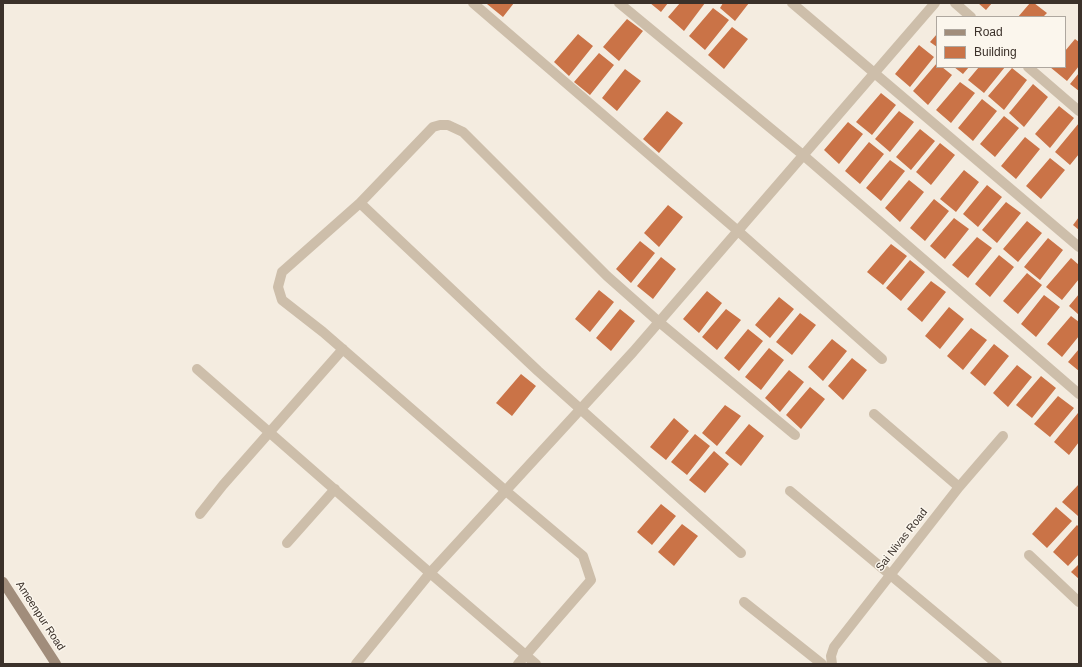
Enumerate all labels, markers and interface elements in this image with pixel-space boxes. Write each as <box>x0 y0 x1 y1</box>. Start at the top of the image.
legend <box>936 16 1066 68</box>
text: Road <box>974 25 1003 39</box>
text: Building <box>974 45 1017 59</box>
street label: Sai Nivas Road <box>873 506 931 574</box>
street label: Ameenpur Road <box>13 579 67 653</box>

